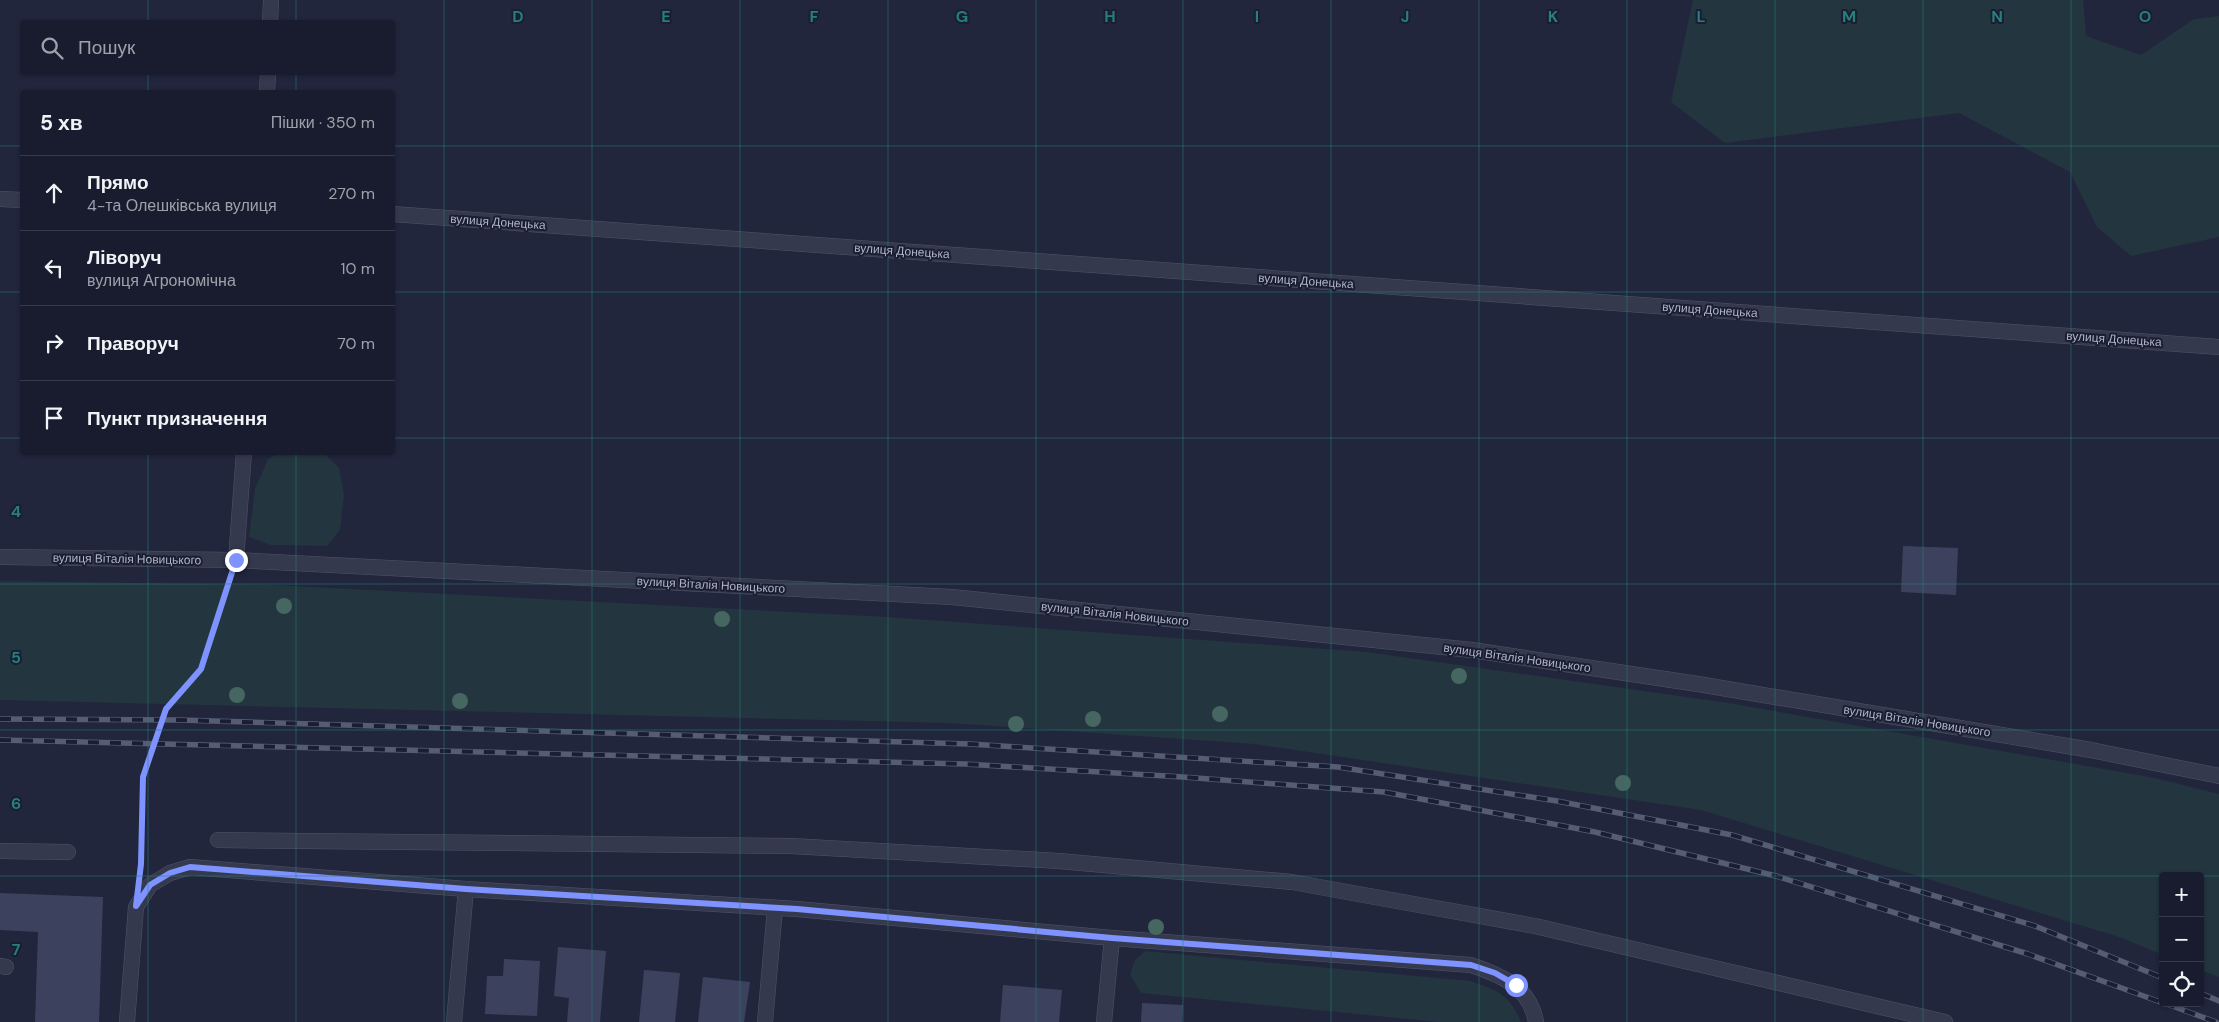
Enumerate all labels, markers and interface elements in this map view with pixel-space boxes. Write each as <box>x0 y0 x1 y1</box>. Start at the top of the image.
text: D <box>512 6 524 27</box>
text: E <box>661 6 671 27</box>
text: F <box>810 6 819 27</box>
text: G <box>956 6 968 27</box>
text: H <box>1104 6 1116 27</box>
text: I <box>1255 6 1259 27</box>
text: J <box>1401 6 1409 27</box>
text: K <box>1548 6 1559 27</box>
text: L <box>1697 6 1706 27</box>
text: M <box>1842 6 1856 27</box>
text: N <box>1991 6 2003 27</box>
text: O <box>2139 6 2151 27</box>
search box <box>20 20 395 75</box>
icon: search <box>38 34 66 62</box>
text: Пошук <box>78 35 135 60</box>
text: 5 хв <box>40 109 83 137</box>
text: Пішки · 350 m <box>271 112 375 133</box>
text: Прямо <box>87 170 149 195</box>
icon: ahead <box>40 179 68 207</box>
text: 270 m <box>328 183 375 204</box>
text: 4-та Олешківська вулиця <box>87 195 277 216</box>
street label: вулиця Донецька <box>450 211 547 233</box>
street label: вулиця Донецька <box>854 240 951 262</box>
text: Ліворуч <box>87 245 162 270</box>
icon: left <box>40 254 68 282</box>
text: 10 m <box>341 258 375 279</box>
text: вулиця Агрономічна <box>87 270 236 291</box>
street label: вулиця Донецька <box>1258 270 1355 292</box>
street label: вулиця Донецька <box>1662 299 1759 321</box>
street label: вулиця Донецька <box>2066 328 2163 350</box>
icon: right <box>40 329 68 357</box>
text: Праворуч <box>87 331 179 356</box>
text: 70 m <box>337 333 375 354</box>
icon: arrive <box>40 404 68 432</box>
text: Пункт призначення <box>87 406 267 431</box>
text: 4 <box>11 501 21 522</box>
route end <box>225 549 248 572</box>
street label: вулиця Віталія Новицького <box>53 550 202 568</box>
street label: вулиця Віталія Новицького <box>636 573 786 597</box>
street label: вулиця Віталія Новицького <box>1040 598 1190 630</box>
street label: вулиця Віталія Новицького <box>1442 640 1592 676</box>
text: 5 <box>11 647 21 668</box>
street label: вулиця Віталія Новицького <box>1842 701 1992 741</box>
text: 6 <box>11 793 21 814</box>
map controls <box>2159 872 2204 1007</box>
button: + <box>2159 872 2204 917</box>
button: − <box>2159 917 2204 962</box>
text: 7 <box>12 939 21 960</box>
button: locate <box>2159 962 2204 1007</box>
route start <box>1505 974 1528 997</box>

